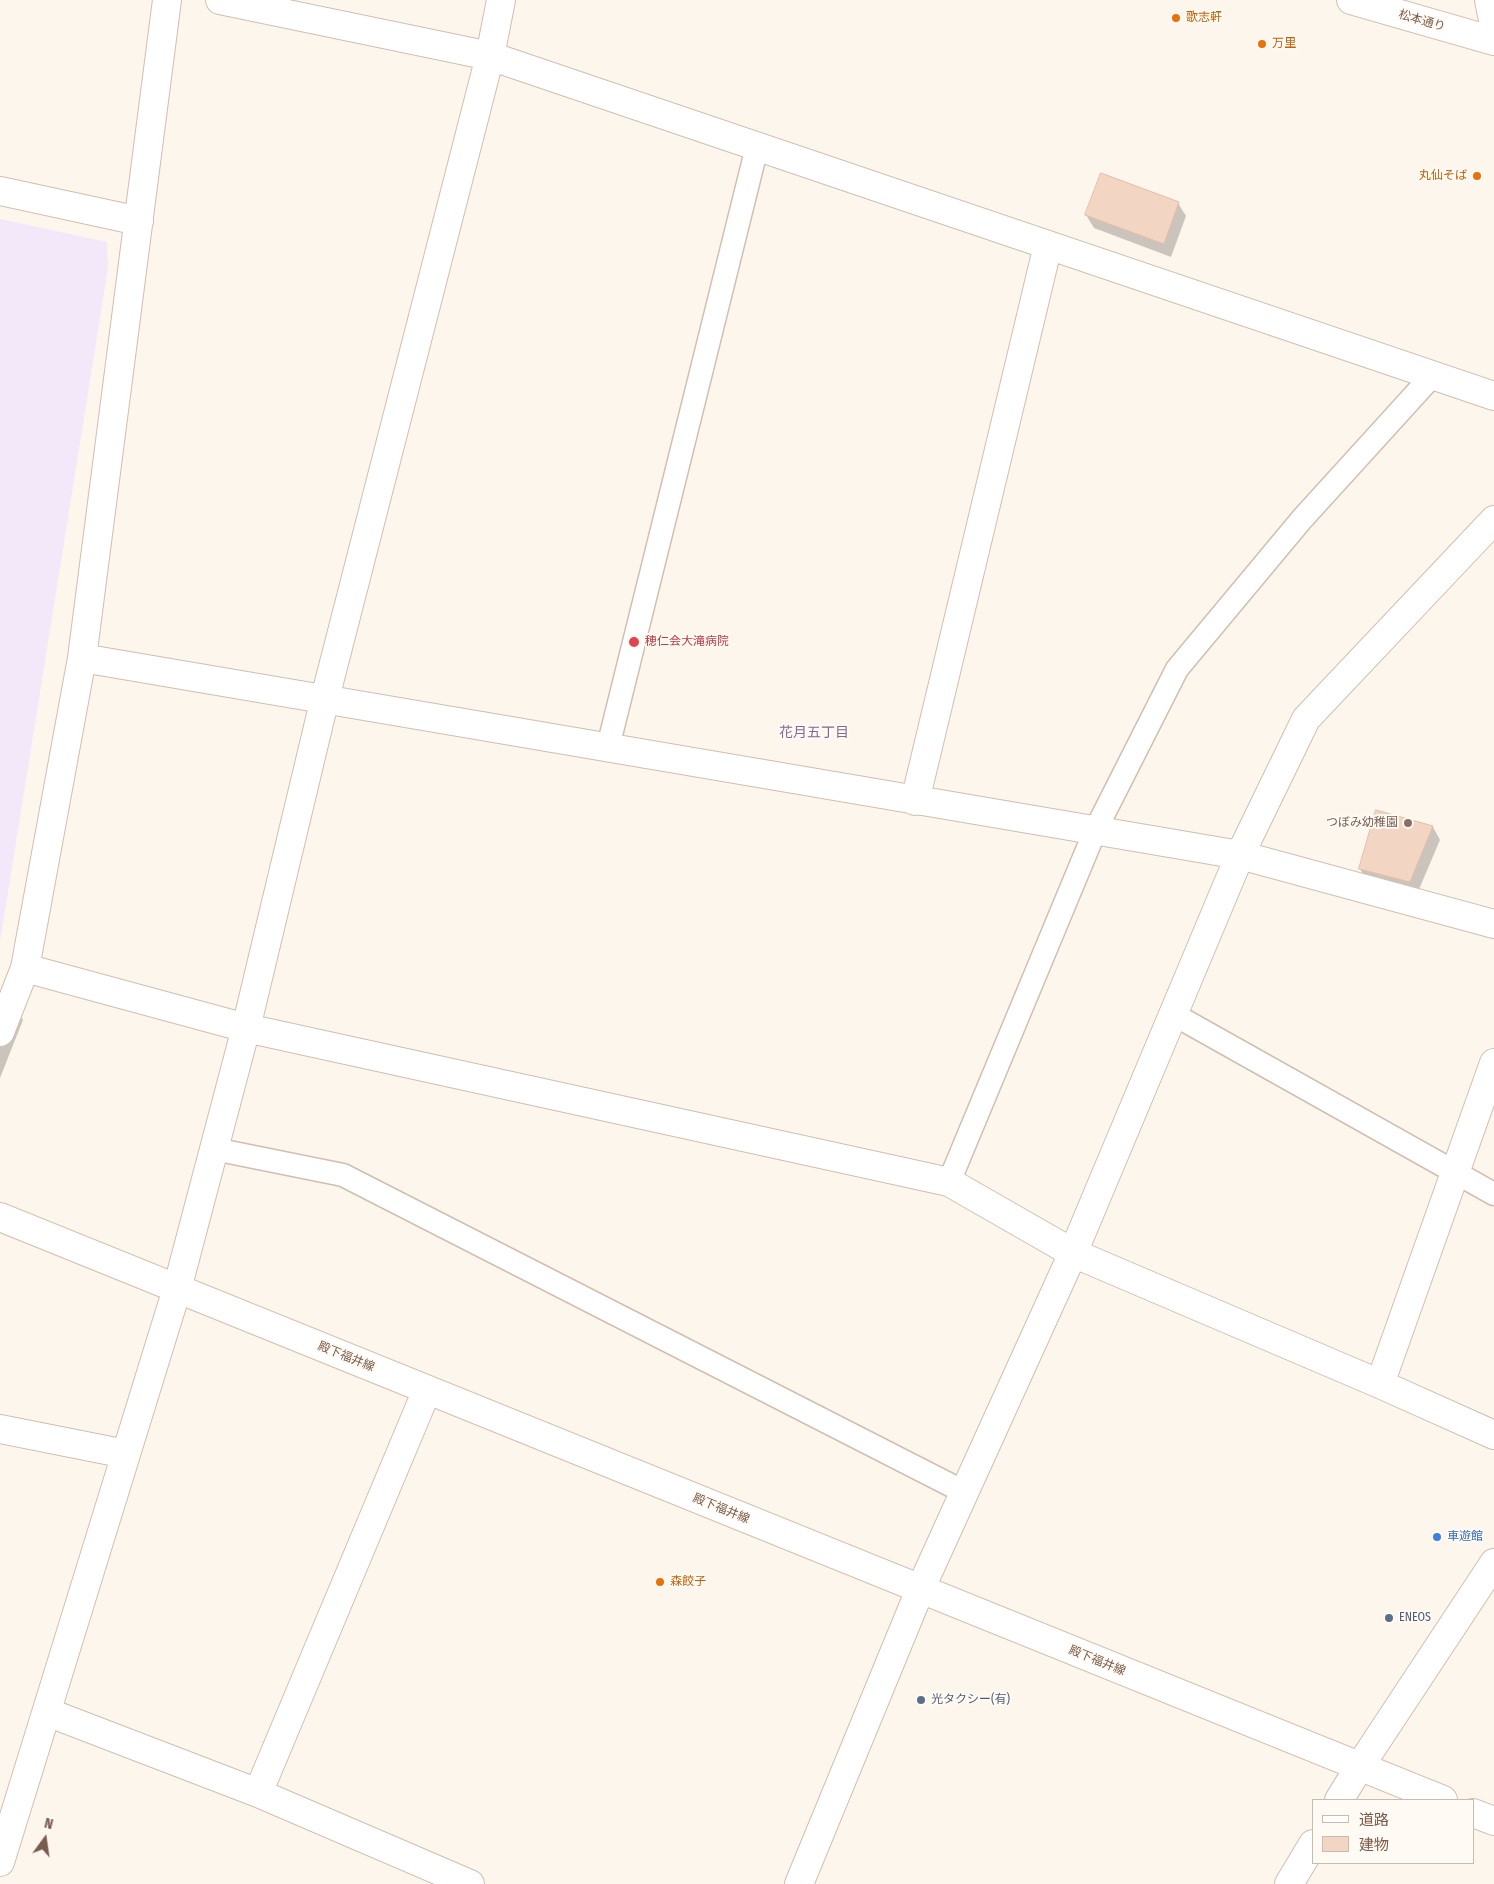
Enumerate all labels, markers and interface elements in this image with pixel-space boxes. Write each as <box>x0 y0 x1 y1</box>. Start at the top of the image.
street label: 松本通り <box>1397 7 1447 35</box>
place label: 歌志軒 <box>1186 11 1222 25</box>
marker: 歌志軒 <box>1170 12 1182 24</box>
place label: 万里 <box>1272 37 1296 51</box>
marker: 万里 <box>1256 38 1268 50</box>
place label: 丸仙そば <box>1419 169 1467 183</box>
marker: 丸仙そば <box>1471 170 1483 182</box>
marker: 穂仁会大滝病院 <box>627 635 641 649</box>
place label: 穂仁会大滝病院 <box>645 635 729 649</box>
district label: 花月五丁目 <box>779 725 849 741</box>
place label: つぼみ幼稚園 <box>1326 816 1398 830</box>
marker: つぼみ幼稚園 <box>1402 817 1414 829</box>
street label: 殿下福井線 <box>315 1339 377 1375</box>
street label: 殿下福井線 <box>690 1491 752 1527</box>
place label: 車遊館 <box>1447 1530 1483 1544</box>
marker: 車遊館 <box>1431 1531 1443 1543</box>
place label: 森餃子 <box>670 1575 706 1589</box>
marker: 森餃子 <box>654 1576 666 1588</box>
place label: ENEOS <box>1399 1611 1431 1625</box>
marker: ENEOS <box>1383 1612 1395 1624</box>
street label: 殿下福井線 <box>1066 1643 1128 1679</box>
place label: 光タクシー(有) <box>931 1693 1010 1707</box>
marker: 光タクシー(有) <box>915 1694 927 1706</box>
legend <box>1312 1799 1474 1864</box>
text: 道路 <box>1359 1811 1389 1829</box>
north arrow <box>20 1814 70 1864</box>
text: N <box>43 1815 55 1833</box>
text: 建物 <box>1359 1836 1389 1854</box>

